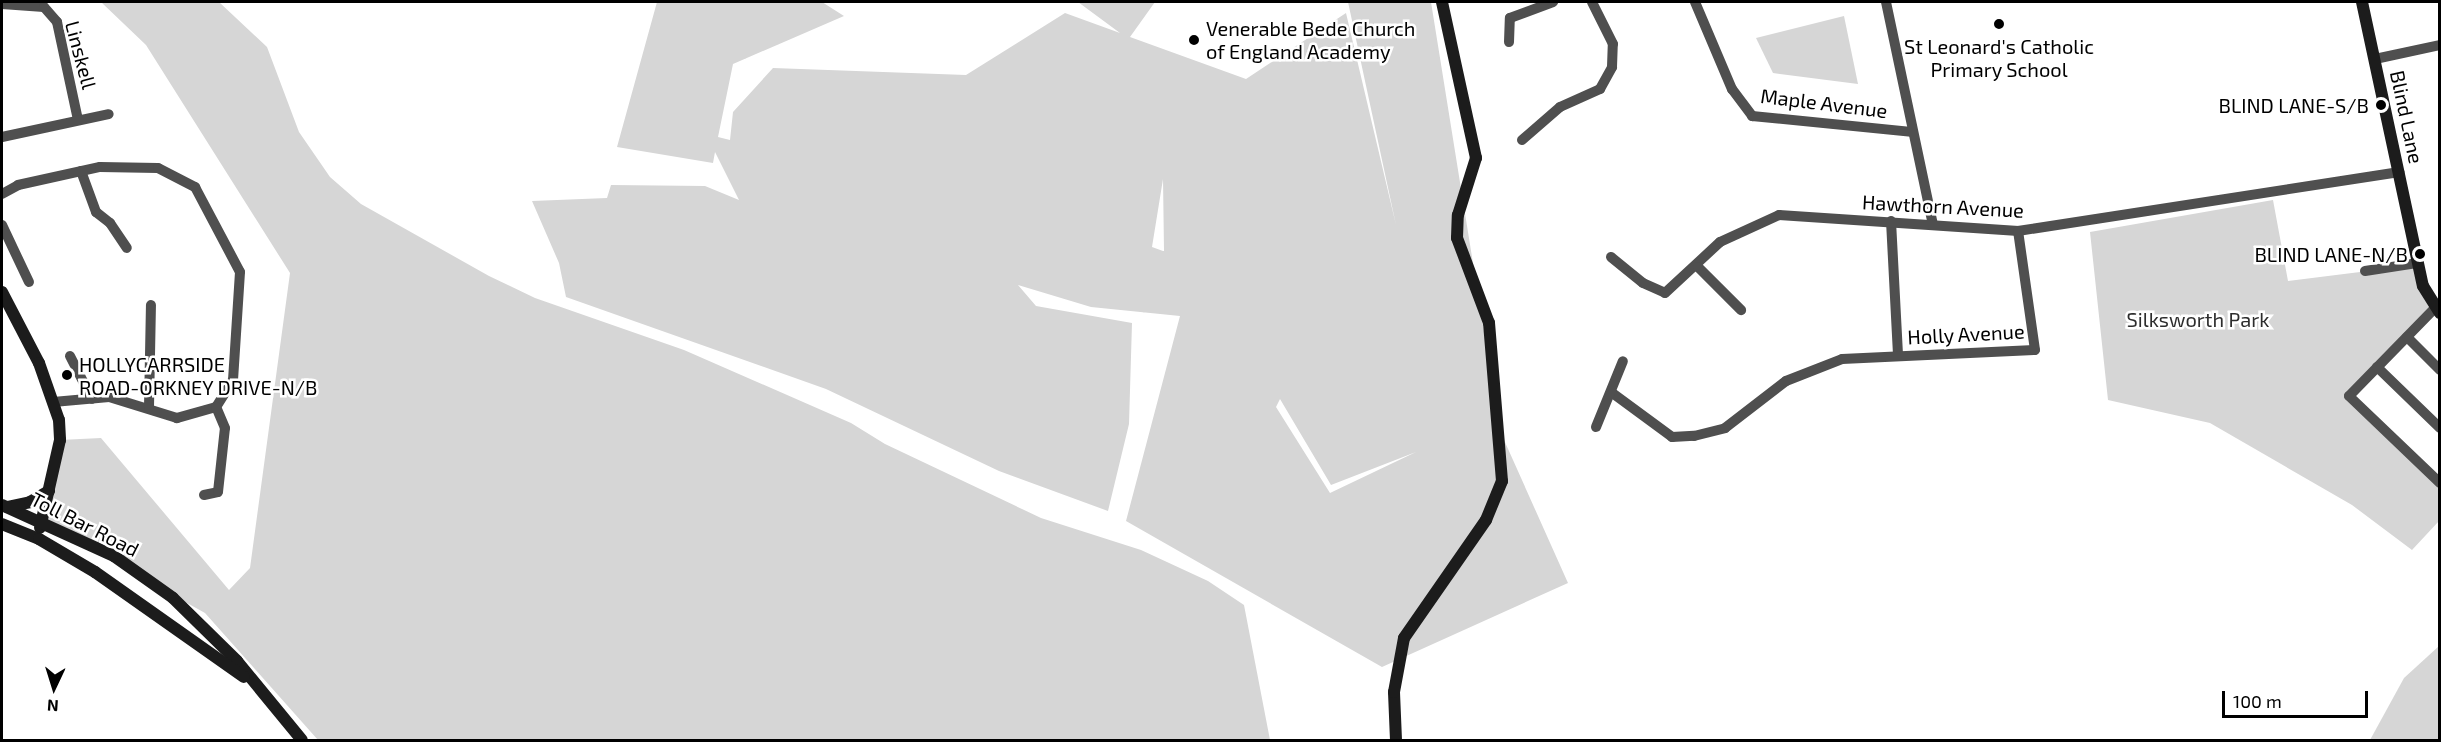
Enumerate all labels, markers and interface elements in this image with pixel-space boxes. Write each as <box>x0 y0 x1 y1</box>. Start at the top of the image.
place label: Venerable Bede Church of England Academy <box>1206 16 1415 63</box>
marker: St Leonard's Catholic Primary School <box>1992 17 2006 31</box>
street label: Linskell <box>60 18 102 92</box>
marker: Venerable Bede Church of England Academy <box>1187 33 1201 47</box>
place label: St Leonard's Catholic Primary School <box>1904 34 2094 81</box>
street label: Blind Lane <box>2385 68 2429 166</box>
street label: Maple Avenue <box>1759 83 1889 123</box>
place label: BLIND LANE-S/B <box>2219 93 2369 117</box>
marker: BLIND LANE-S/B <box>2374 98 2388 112</box>
street label: Hawthorn Avenue <box>1861 190 2025 222</box>
place label: BLIND LANE-N/B <box>2254 242 2408 266</box>
marker: BLIND LANE-N/B <box>2413 247 2427 261</box>
park label: Silksworth Park <box>2127 307 2269 331</box>
street label: Holly Avenue <box>1906 319 2026 349</box>
place label: HOLLYCARRSIDE ROAD-ORKNEY DRIVE-N/B <box>79 352 318 399</box>
marker: HOLLYCARRSIDE ROAD-ORKNEY DRIVE-N/B <box>60 368 74 382</box>
street label: Toll Bar Road <box>27 486 143 562</box>
north arrow <box>24 658 84 718</box>
scale bar <box>2225 679 2370 717</box>
text: 100 m <box>2233 690 2282 712</box>
text: N <box>46 697 59 716</box>

